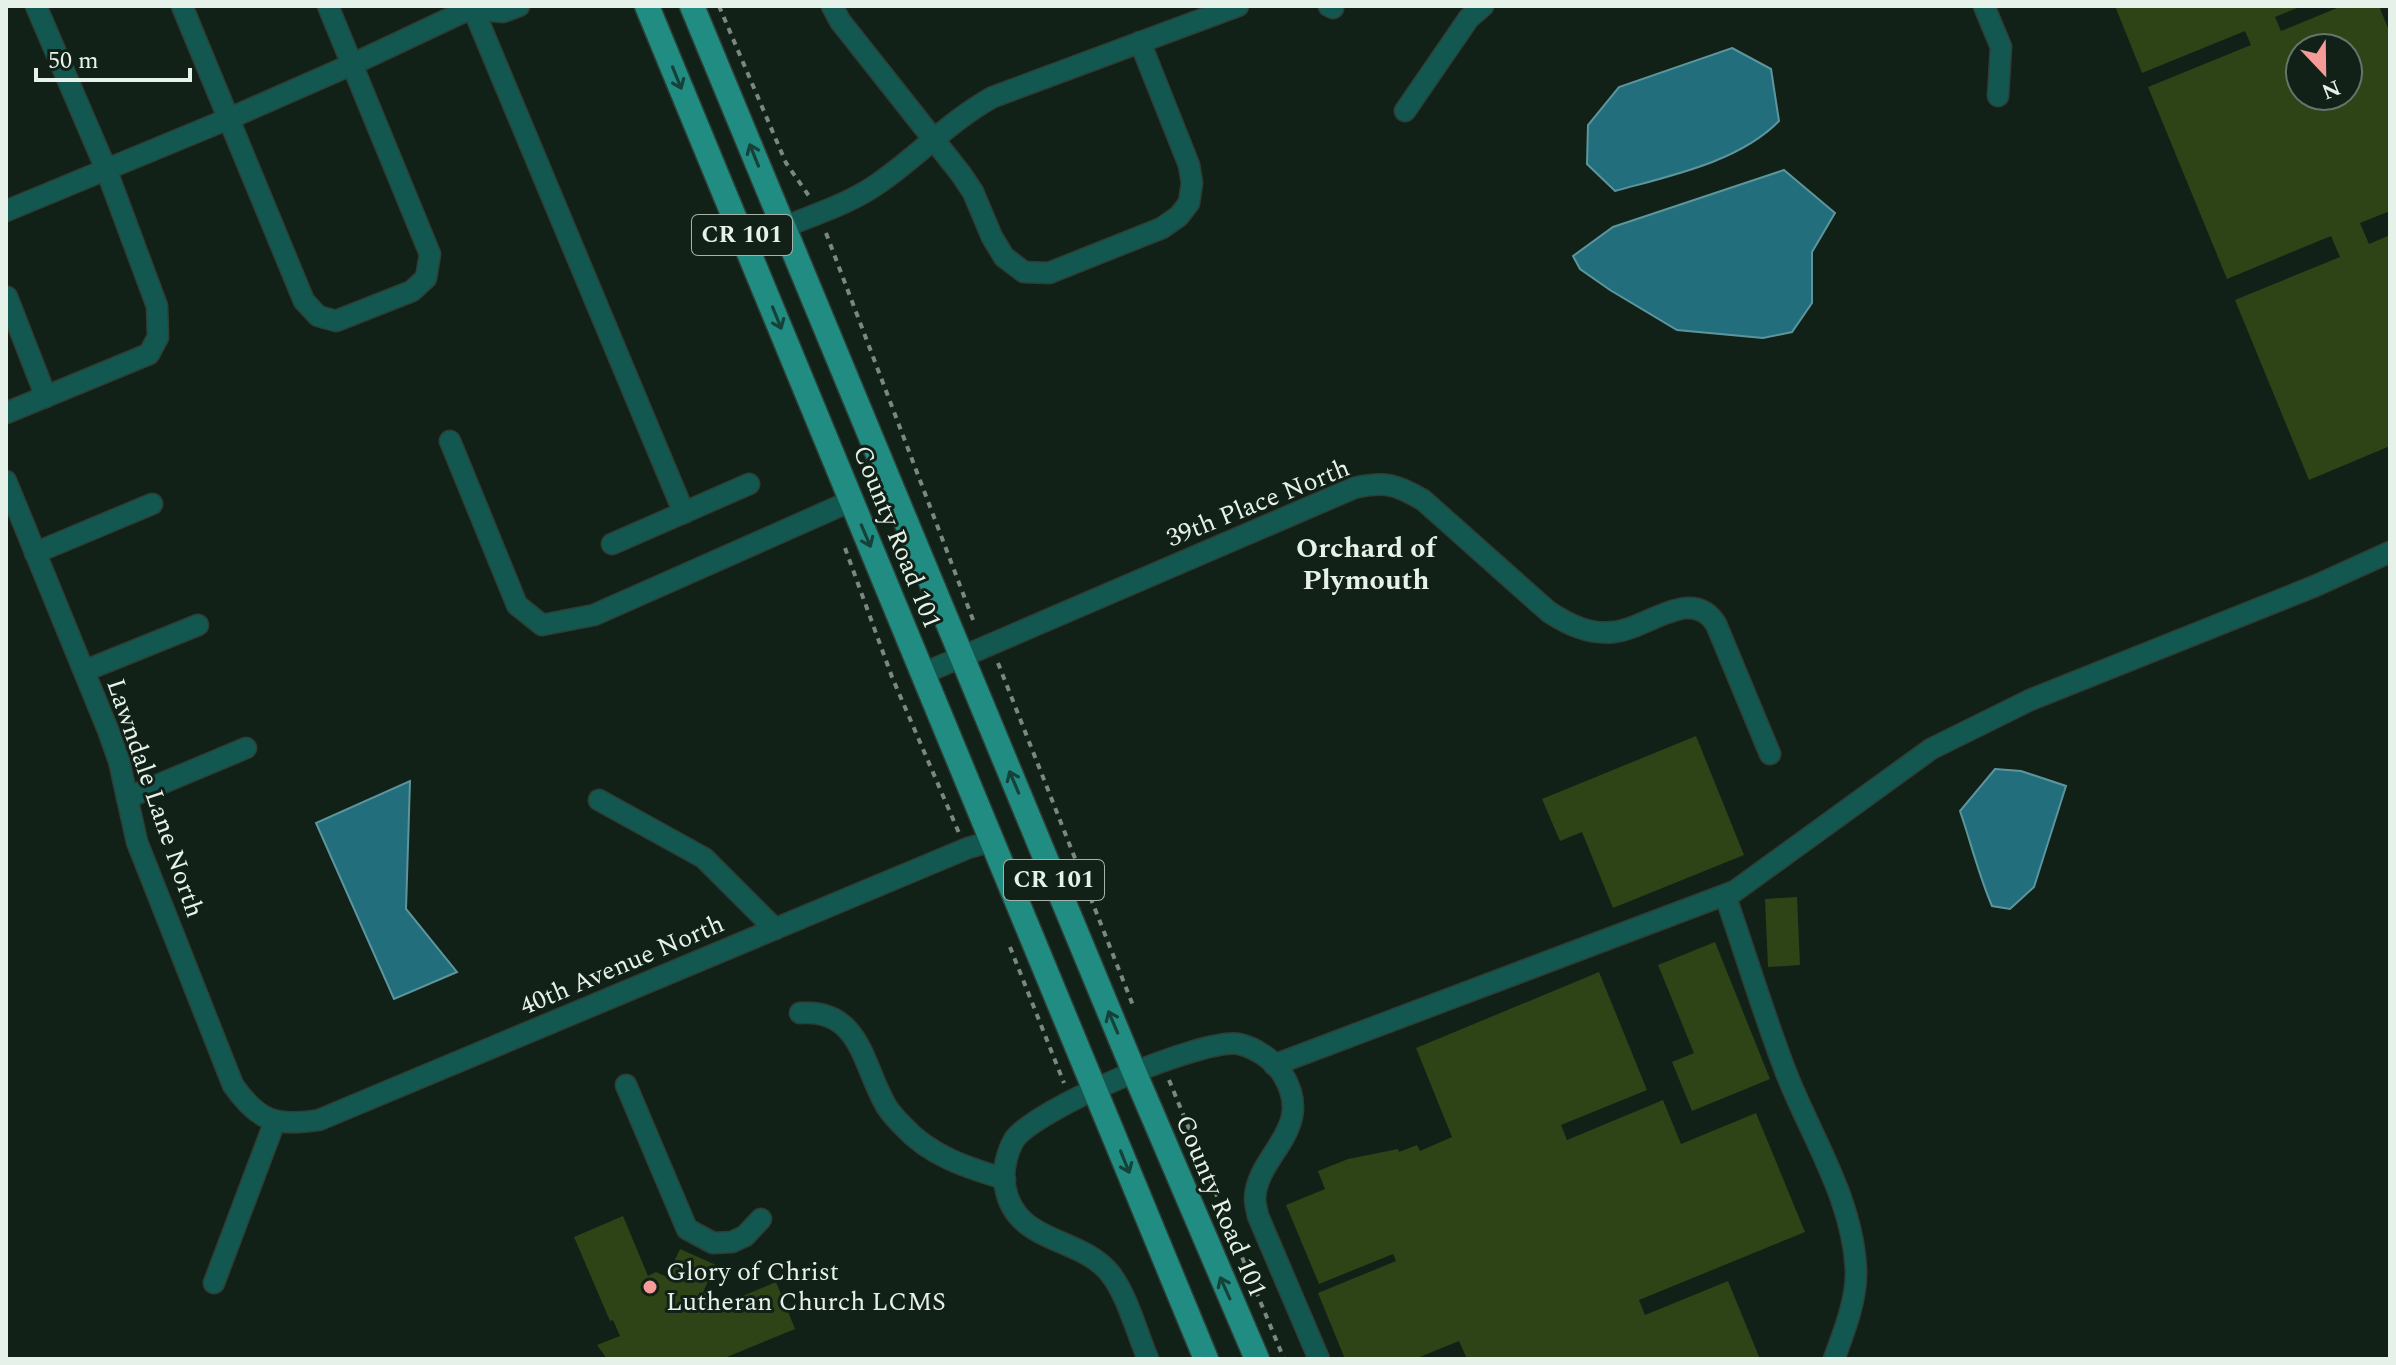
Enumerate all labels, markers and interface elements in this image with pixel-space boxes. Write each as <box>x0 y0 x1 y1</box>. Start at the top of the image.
scale bar <box>36 32 190 82</box>
north arrow <box>2284 32 2364 112</box>
text: 50 m <box>48 43 99 79</box>
one-way arrow <box>671 65 686 90</box>
text: N <box>2316 70 2345 108</box>
one-way arrow <box>745 143 760 168</box>
road number: CR 101 <box>692 215 792 255</box>
one-way arrow <box>770 305 785 330</box>
street label: County Road 101 <box>842 439 952 635</box>
street label: 39th Place North <box>1160 448 1356 558</box>
one-way arrow <box>859 523 874 548</box>
district label: Orchard of Plymouth <box>1296 527 1438 602</box>
street label: Lawndale Lane North <box>95 673 215 923</box>
one-way arrow <box>1005 770 1020 795</box>
road number: CR 101 <box>1004 860 1104 900</box>
street label: 40th Avenue North <box>514 904 730 1026</box>
one-way arrow <box>1105 1010 1120 1035</box>
street label: County Road 101 <box>1165 1108 1277 1304</box>
one-way arrow <box>1119 1149 1133 1174</box>
place label: Glory of Christ Lutheran Church LCMS <box>666 1252 946 1322</box>
one-way arrow <box>1217 1276 1232 1300</box>
marker: Glory of Christ Lutheran Church LCMS <box>641 1278 659 1296</box>

